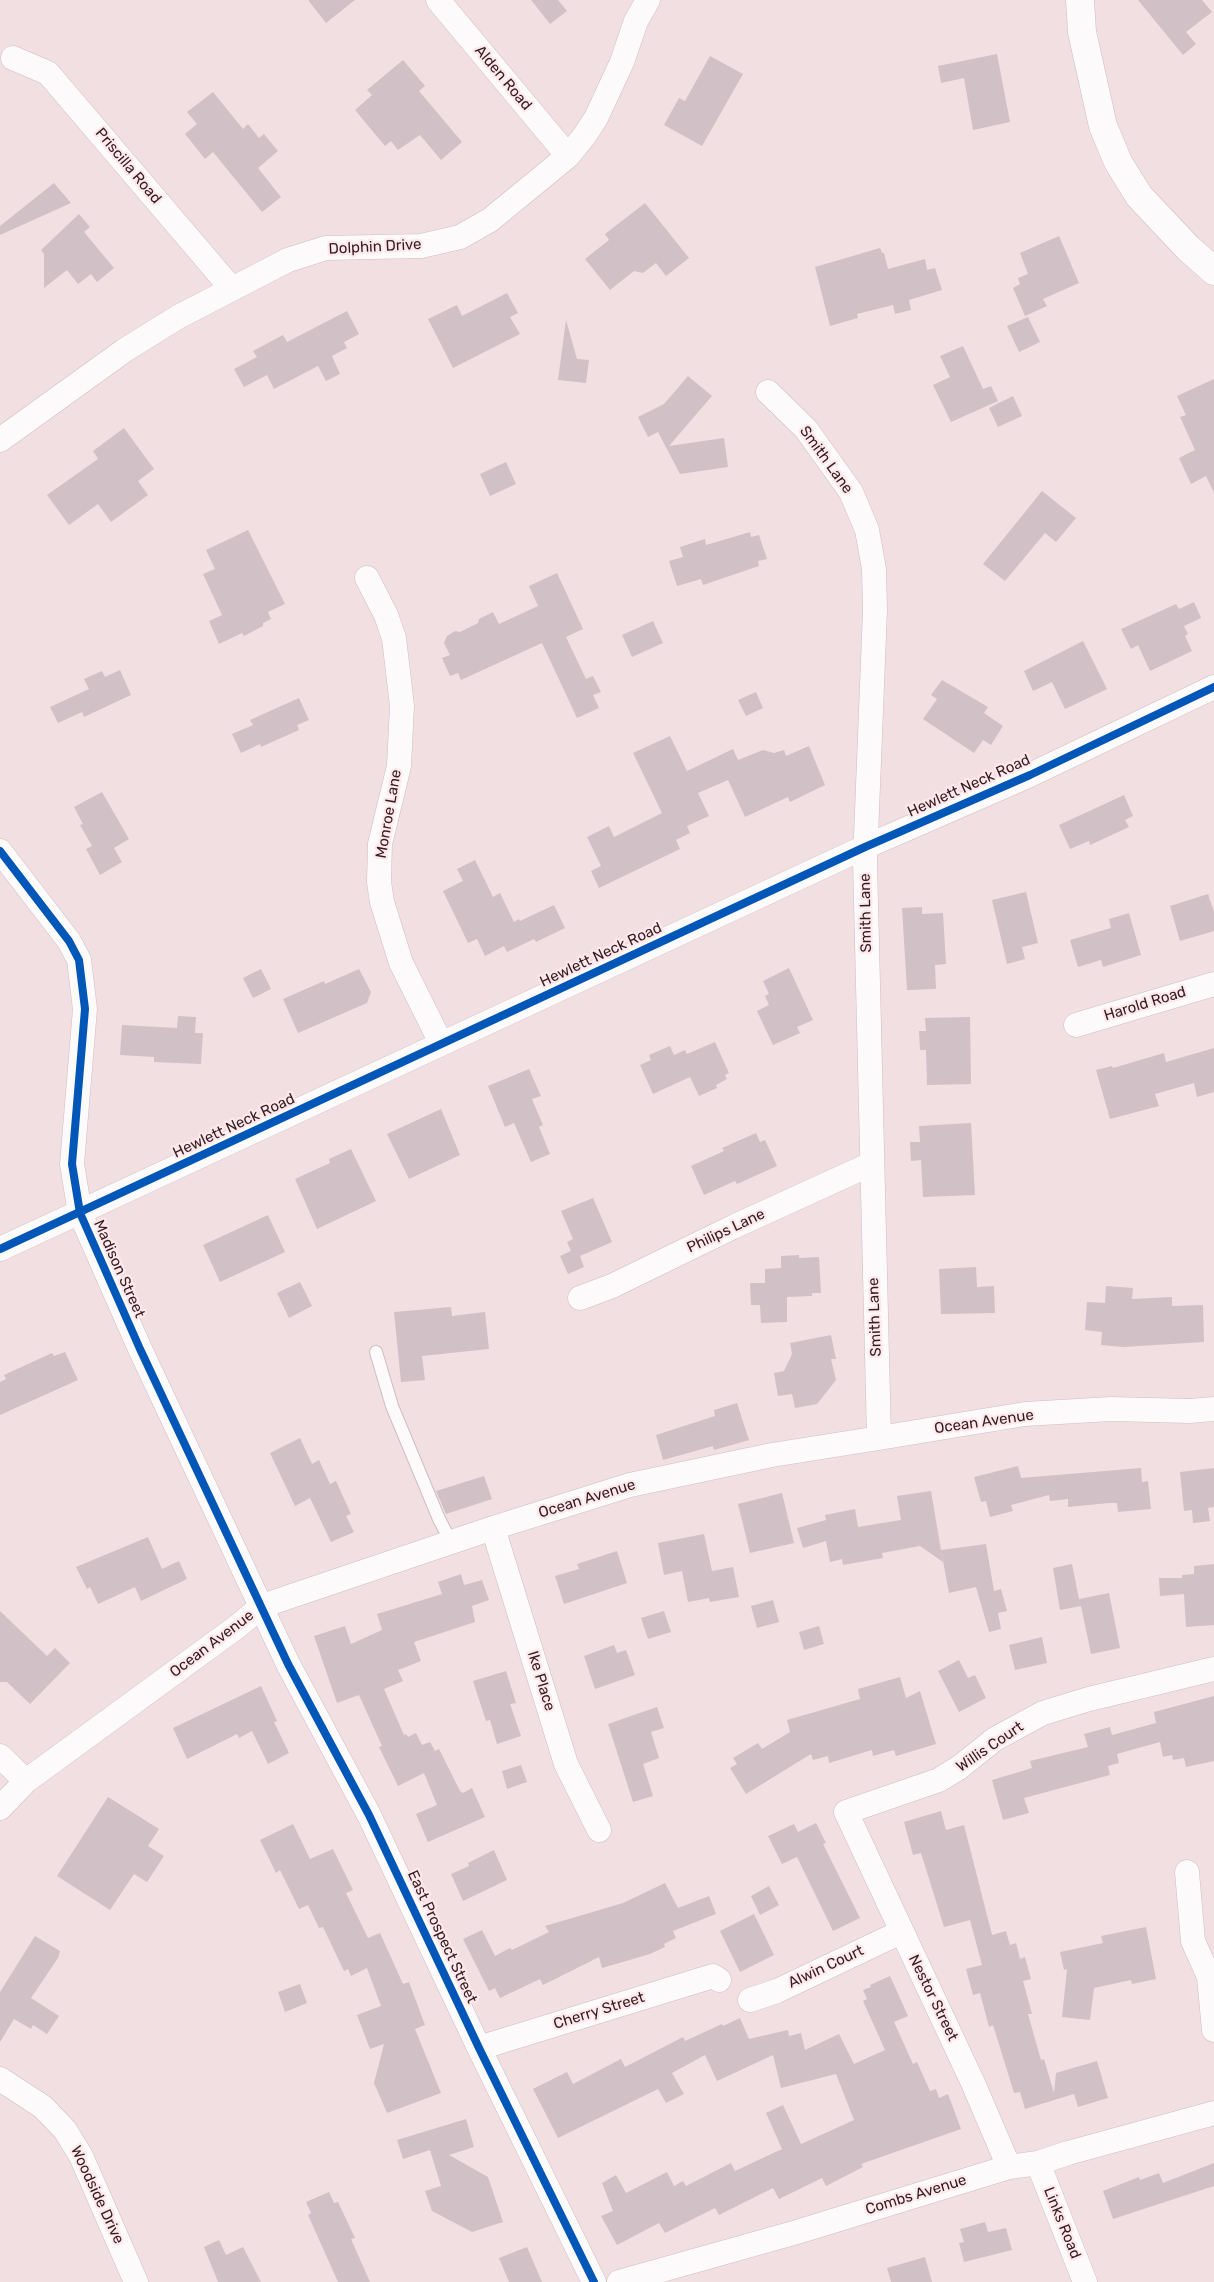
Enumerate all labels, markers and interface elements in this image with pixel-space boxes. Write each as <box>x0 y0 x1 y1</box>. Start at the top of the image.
street label: Alden Road <box>471 42 535 114</box>
street label: Priscilla Road <box>91 124 165 208</box>
street label: Dolphin Drive <box>328 236 422 258</box>
street label: Smith Lane <box>795 423 857 497</box>
street label: Hewlett Neck Road <box>905 751 1033 821</box>
street label: Monroe Lane <box>372 768 406 860</box>
street label: Smith Lane <box>856 873 876 953</box>
street label: Hewlett Neck Road <box>537 919 665 991</box>
street label: Harold Road <box>1102 983 1188 1025</box>
street label: Hewlett Neck Road <box>170 1090 298 1162</box>
street label: Philips Lane <box>684 1205 768 1257</box>
street label: Madison Street <box>89 1217 149 1321</box>
street label: Smith Lane <box>865 1277 885 1357</box>
street label: Ocean Avenue <box>933 1406 1035 1438</box>
street label: Ocean Avenue <box>536 1476 638 1522</box>
street label: Ocean Avenue <box>166 1607 258 1681</box>
street label: Ike Place <box>523 1649 559 1713</box>
street label: Willis Court <box>953 1718 1027 1776</box>
street label: East Prospect Street <box>403 1868 481 2006</box>
street label: Alwin Court <box>785 1942 867 1992</box>
street label: Nestor Street <box>904 1952 962 2044</box>
street label: Cherry Street <box>551 1989 647 2033</box>
street label: Woodside Drive <box>66 2143 128 2247</box>
street label: Combs Avenue <box>863 2171 969 2219</box>
street label: Links Road <box>1039 2185 1085 2261</box>

